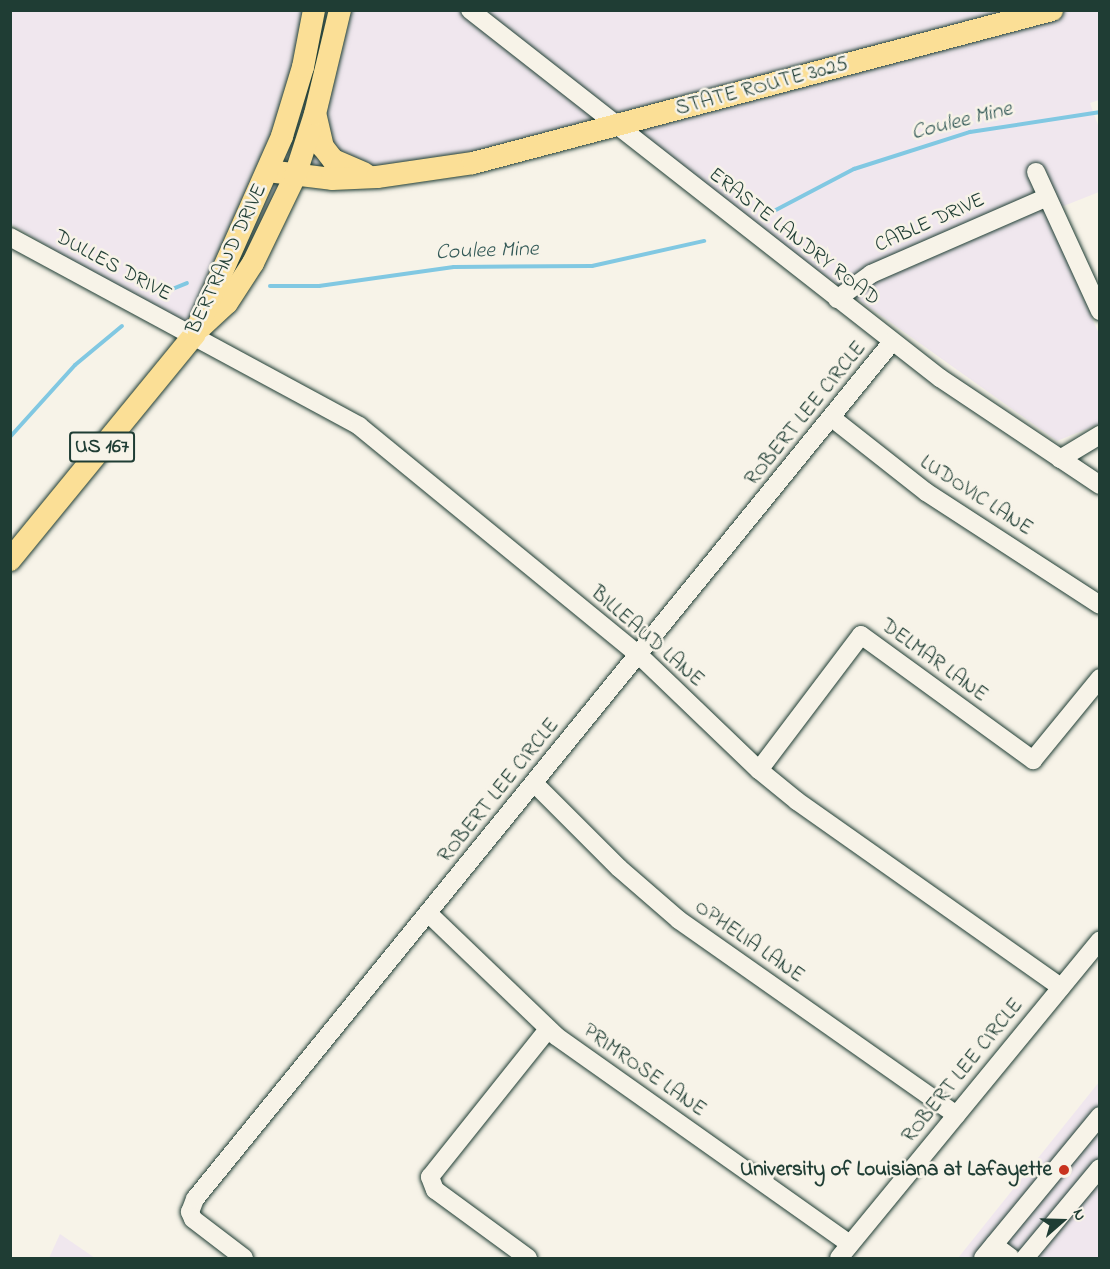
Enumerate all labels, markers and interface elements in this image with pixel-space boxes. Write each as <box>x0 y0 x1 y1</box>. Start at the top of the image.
street label: STATE ROUTE 3025 <box>673 52 851 122</box>
water label: Coulee Mine <box>909 97 1015 147</box>
street label: ERASTE LANDRY ROAD <box>703 162 885 312</box>
street label: BERTRAND DRIVE <box>181 180 273 338</box>
street label: CABLE DRIVE <box>871 188 989 258</box>
street label: DULLES DRIVE <box>50 225 176 307</box>
water label: Coulee Mine <box>435 237 539 267</box>
street label: ROBERT LEE CIRCLE <box>740 337 872 491</box>
road number: US 167 <box>69 430 135 464</box>
street label: LUDOVIC LANE <box>915 450 1037 542</box>
street label: BILLEAUD LANE <box>585 581 709 693</box>
street label: DELMAR LANE <box>876 614 992 708</box>
street label: ROBERT LEE CIRCLE <box>433 714 565 868</box>
street label: OPHELIA LANE <box>689 895 809 989</box>
street label: ROBERT LEE CIRCLE <box>897 994 1029 1148</box>
street label: PRIMROSE LANE <box>577 1019 711 1123</box>
place label: University of Louisiana at Lafayette <box>740 1157 1052 1183</box>
marker: University of Louisiana at Lafayette <box>1057 1163 1071 1177</box>
north arrow <box>1032 1191 1092 1251</box>
text: N <box>1066 1206 1092 1224</box>

